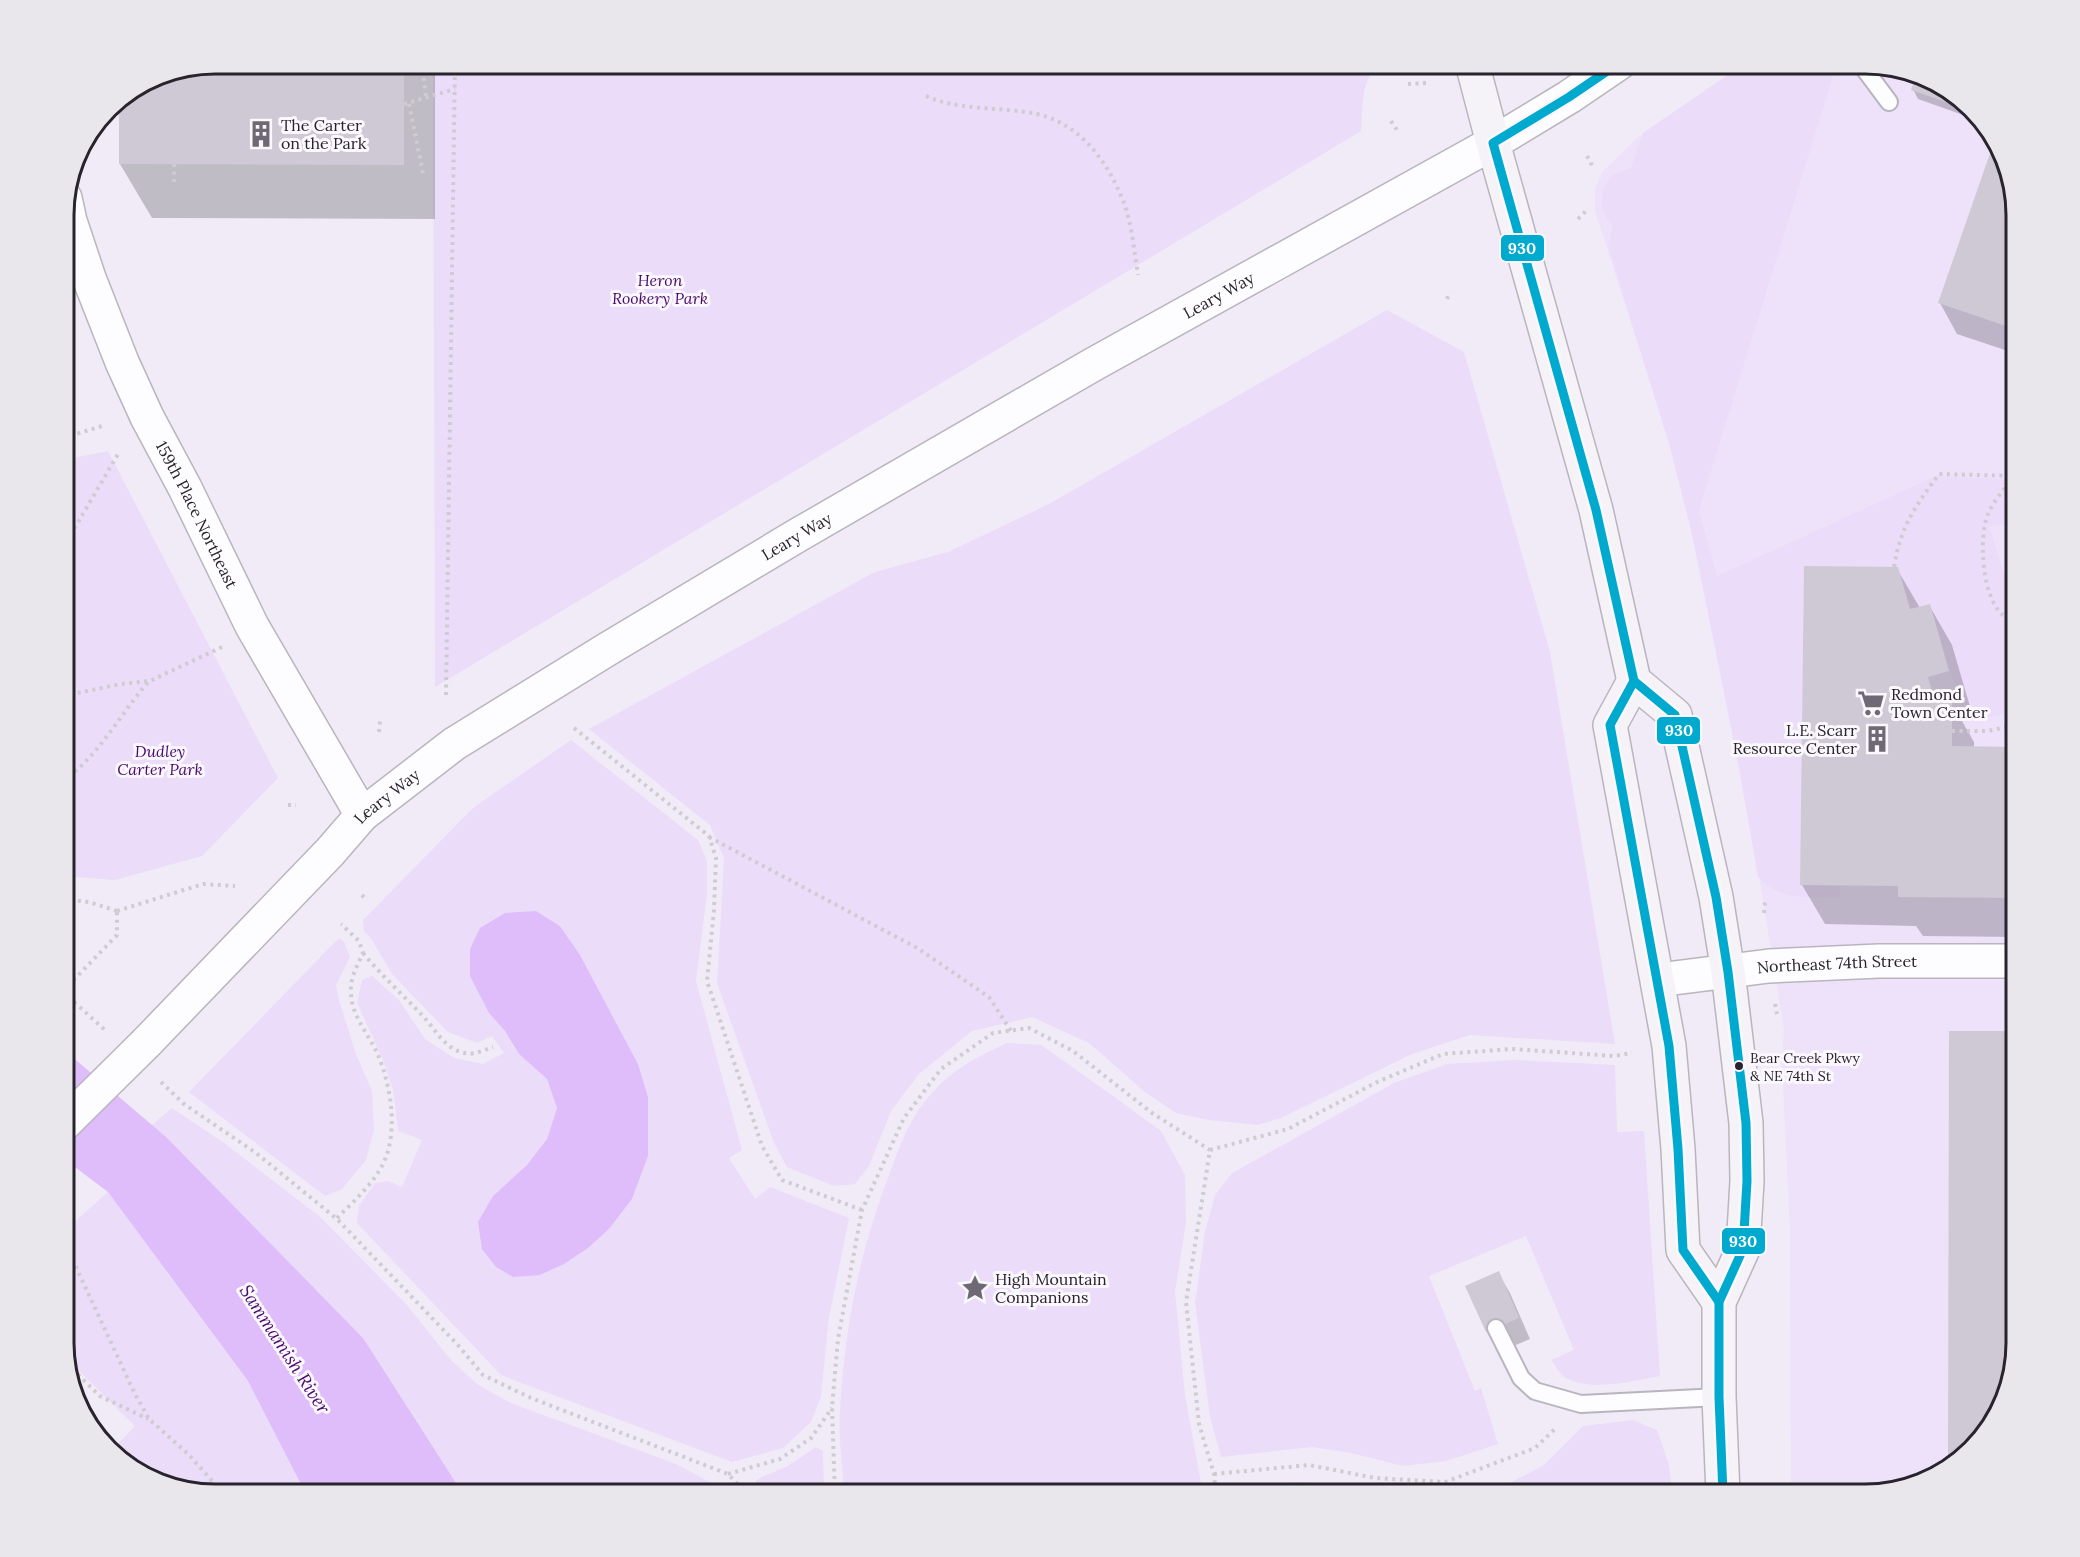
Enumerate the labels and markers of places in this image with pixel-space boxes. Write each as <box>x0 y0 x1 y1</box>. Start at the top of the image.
place label: The Carter on the Park <box>281 115 367 153</box>
building icon: The Carter on the Park <box>246 119 276 149</box>
place label: Redmond Town Center <box>1891 684 1988 722</box>
supermarket icon: Redmond Town Center <box>1856 688 1886 718</box>
place label: L.E. Scarr Resource Center <box>1733 720 1857 758</box>
building icon: L.E. Scarr Resource Center <box>1862 724 1892 754</box>
place label: Bear Creek Pkwy & NE 74th St <box>1750 1049 1860 1085</box>
marker: Bear Creek Pkwy & NE 74th St <box>1733 1060 1745 1072</box>
place label: High Mountain Companions <box>995 1269 1107 1307</box>
place icon: High Mountain Companions <box>960 1273 990 1303</box>

